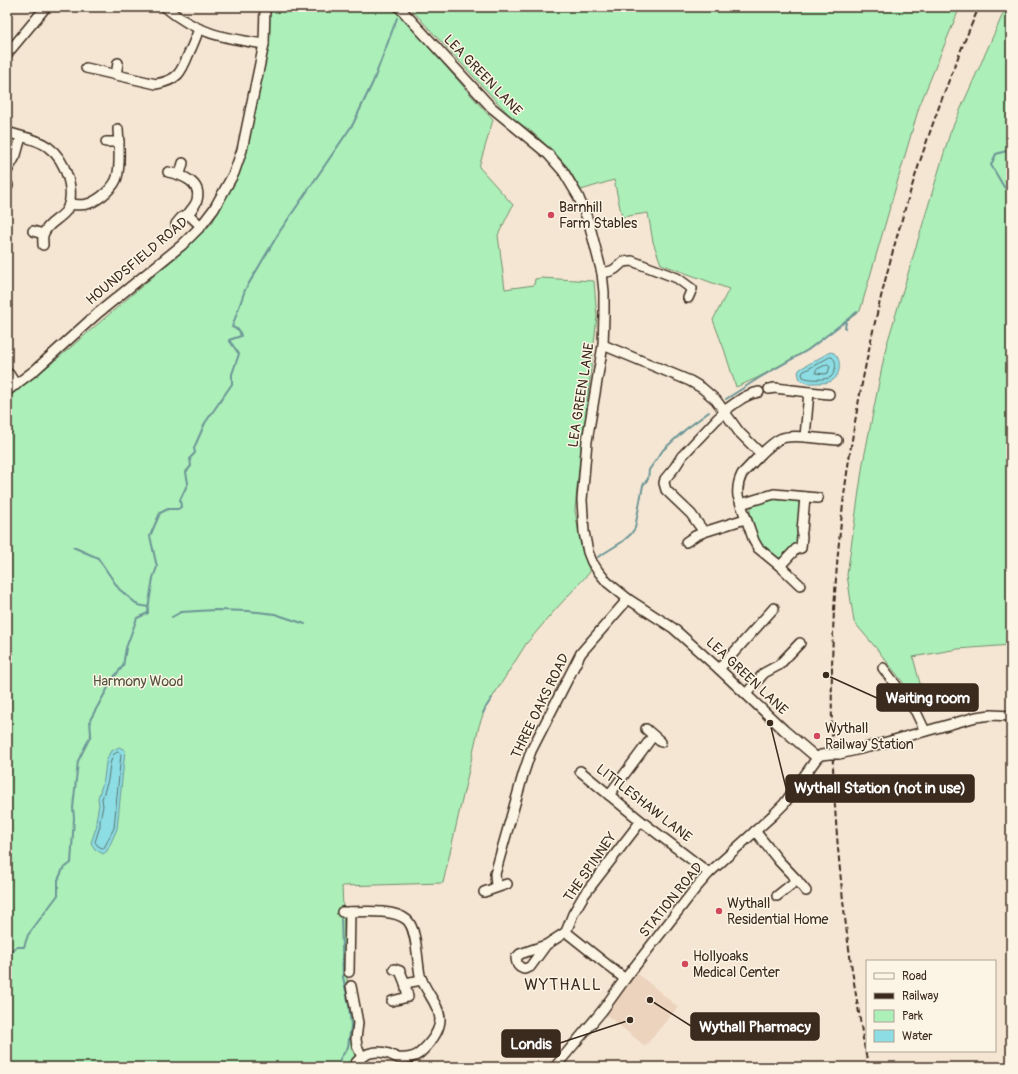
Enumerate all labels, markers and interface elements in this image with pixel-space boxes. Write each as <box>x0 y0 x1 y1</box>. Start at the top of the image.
street label: LEA GREEN LANE <box>440 31 526 119</box>
place label: Barnhill Farm Stables <box>559 199 638 232</box>
marker: Barnhill Farm Stables <box>546 210 556 220</box>
street label: HOUNDSFIELD ROAD <box>83 213 192 309</box>
street label: LEA GREEN LANE <box>564 341 598 449</box>
street label: LEA GREEN LANE <box>703 634 791 718</box>
street label: THREE OAKS ROAD <box>507 650 573 761</box>
park label: Harmony Wood <box>93 673 183 690</box>
callout: Waiting room <box>877 684 978 711</box>
text: Waiting room <box>886 689 970 708</box>
place label: Wythall Railway Station <box>825 720 914 753</box>
marker: Wythall Railway Station <box>812 731 822 741</box>
street label: LITTLESHAW LANE <box>593 760 695 846</box>
callout: Wythall Station (not in use) <box>786 775 974 802</box>
text: Wythall Station (not in use) <box>794 779 966 798</box>
street label: THE SPINNEY <box>560 829 620 905</box>
street label: STATION ROAD <box>636 859 707 941</box>
place label: Wythall Residential Home <box>727 895 829 928</box>
marker: Wythall Residential Home <box>714 906 724 916</box>
place label: Hollyoaks Medical Center <box>693 948 780 981</box>
marker: Hollyoaks Medical Center <box>680 959 690 969</box>
legend <box>866 960 996 1052</box>
text: Road <box>902 969 927 984</box>
district label: WYTHALL <box>524 975 602 995</box>
text: Railway <box>902 989 938 1004</box>
text: Park <box>902 1009 923 1024</box>
callout: Wythall Pharmacy <box>691 1013 819 1040</box>
text: Wythall Pharmacy <box>699 1018 811 1037</box>
text: Water <box>902 1029 933 1044</box>
callout: Londis <box>502 1030 560 1057</box>
text: Londis <box>510 1035 552 1054</box>

